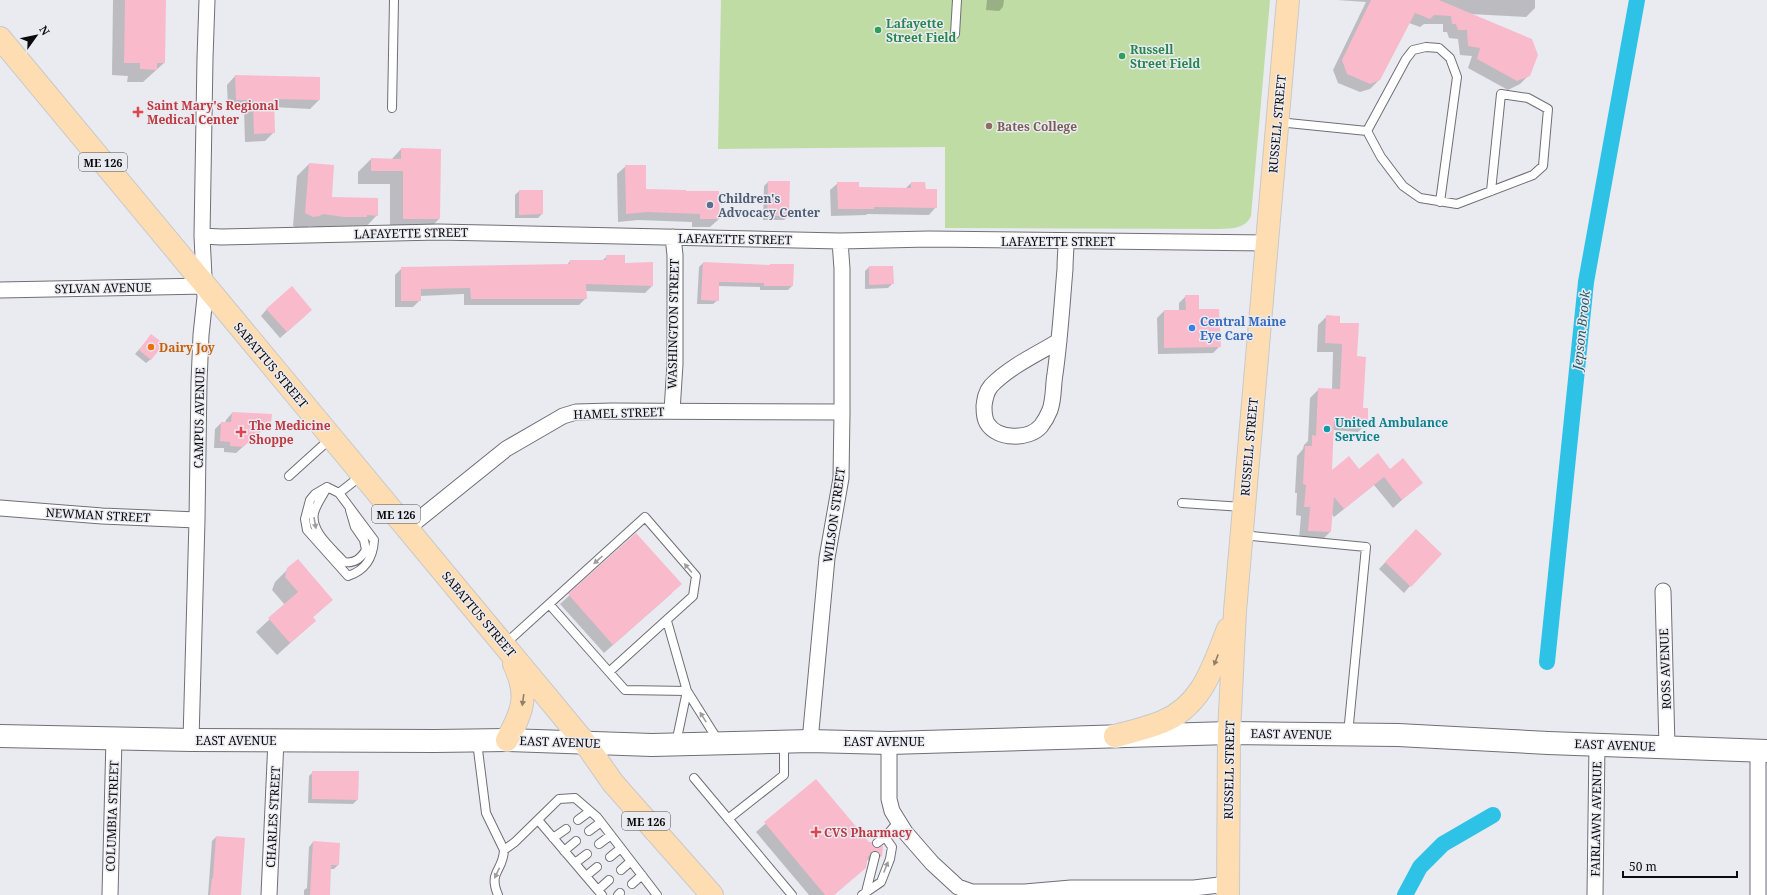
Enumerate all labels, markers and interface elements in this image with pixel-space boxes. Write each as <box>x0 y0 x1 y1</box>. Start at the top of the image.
place label: Lafayette Street Field <box>886 15 957 46</box>
north arrow <box>16 16 56 56</box>
text: N <box>36 23 54 38</box>
marker: Lafayette Street Field <box>873 25 883 35</box>
place label: Russell Street Field <box>1130 41 1201 72</box>
marker: Russell Street Field <box>1117 51 1127 61</box>
street label: RUSSELL STREET <box>1264 73 1290 174</box>
place label: Saint Mary's Regional Medical Center <box>147 97 280 128</box>
marker: Saint Mary's Regional Medical Center <box>132 106 144 118</box>
place label: Bates College <box>997 118 1077 135</box>
marker: Bates College <box>984 121 994 131</box>
road number: ME 126 <box>79 153 127 171</box>
place label: Children's Advocacy Center <box>718 190 821 221</box>
marker: Children's Advocacy Center <box>705 200 715 210</box>
street label: LAFAYETTE STREET <box>354 223 469 242</box>
street label: LAFAYETTE STREET <box>678 230 793 249</box>
street label: LAFAYETTE STREET <box>1001 233 1116 250</box>
street label: WASHINGTON STREET <box>663 258 683 389</box>
street label: SYLVAN AVENUE <box>54 279 152 297</box>
water label: Jepson Brook <box>1568 289 1594 374</box>
place label: Central Maine Eye Care <box>1200 313 1286 344</box>
street label: SABATTUS STREET <box>230 319 312 412</box>
marker: Central Maine Eye Care <box>1187 323 1197 333</box>
place label: Dairy Joy <box>159 339 215 356</box>
marker: Dairy Joy <box>146 342 156 352</box>
street label: CAMPUS AVENUE <box>190 367 208 469</box>
street label: RUSSELL STREET <box>1236 396 1262 497</box>
street label: HAMEL STREET <box>573 403 665 423</box>
place label: United Ambulance Service <box>1335 414 1448 445</box>
place label: The Medicine Shoppe <box>249 417 331 448</box>
marker: United Ambulance Service <box>1322 424 1332 434</box>
marker: The Medicine Shoppe <box>236 427 246 437</box>
street label: WILSON STREET <box>819 466 849 564</box>
street label: NEWMAN STREET <box>45 504 151 526</box>
road number: ME 126 <box>372 505 420 523</box>
one-way arrow <box>313 517 319 529</box>
one-way arrow <box>592 555 603 564</box>
one-way arrow <box>684 562 693 573</box>
street label: SABATTUS STREET <box>438 568 520 661</box>
street label: ROSS AVENUE <box>1655 628 1675 710</box>
one-way arrow <box>1212 655 1218 667</box>
one-way arrow <box>520 694 526 706</box>
one-way arrow <box>700 711 707 723</box>
street label: RUSSELL STREET <box>1220 720 1238 820</box>
street label: EAST AVENUE <box>1250 725 1332 743</box>
street label: EAST AVENUE <box>195 732 277 749</box>
street label: EAST AVENUE <box>519 732 601 752</box>
street label: EAST AVENUE <box>843 733 925 750</box>
street label: EAST AVENUE <box>1574 735 1656 755</box>
street label: COLUMBIA STREET <box>102 759 122 872</box>
street label: FAIRLAWN AVENUE <box>1586 761 1606 877</box>
street label: CHARLES STREET <box>262 765 284 868</box>
road number: ME 126 <box>622 812 670 830</box>
place label: CVS Pharmacy <box>824 824 912 841</box>
marker: CVS Pharmacy <box>811 827 821 837</box>
scale bar <box>1623 853 1737 879</box>
text: 50 m <box>1629 858 1657 875</box>
one-way arrow <box>884 861 890 873</box>
one-way arrow <box>494 867 500 878</box>

